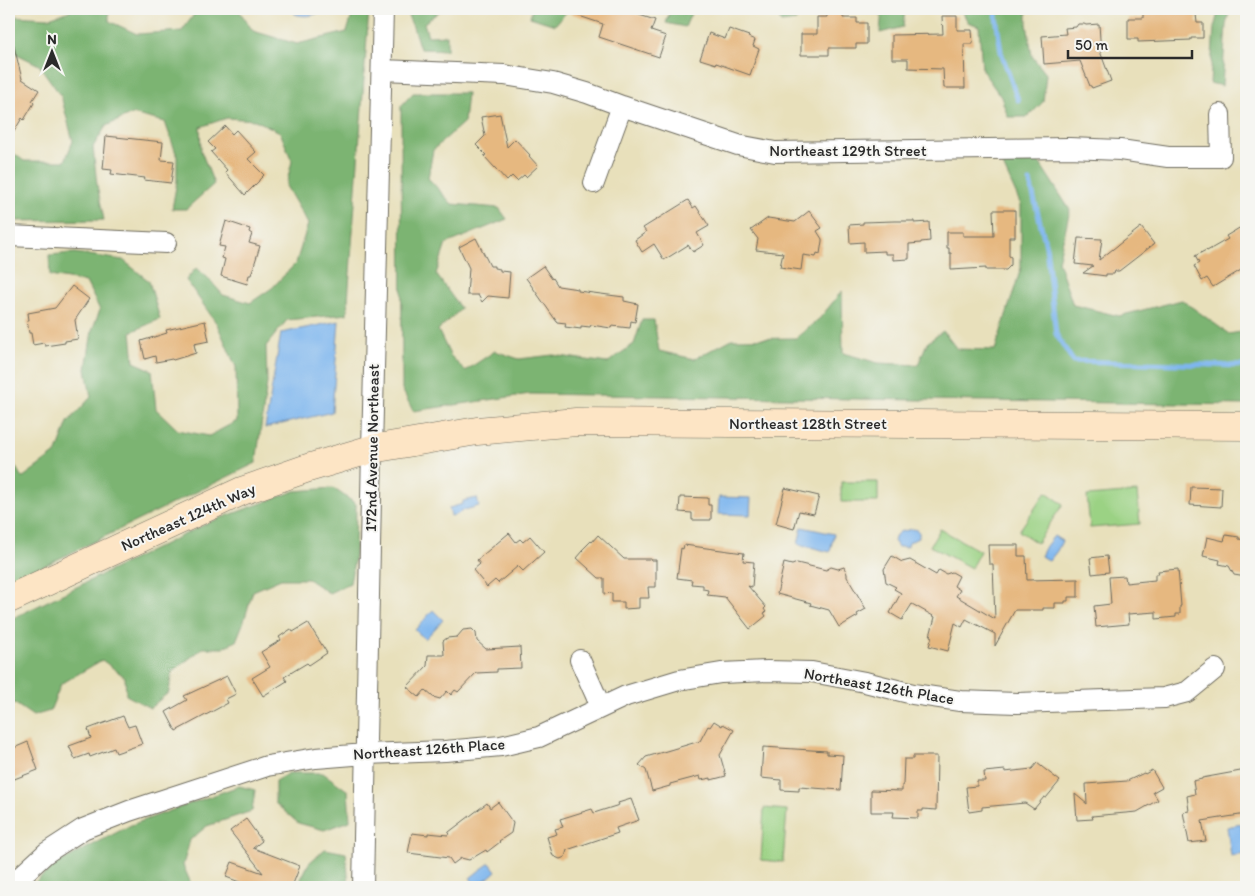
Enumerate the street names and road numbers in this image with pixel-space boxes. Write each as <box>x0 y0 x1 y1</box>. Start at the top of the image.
street label: Northeast 129th Street <box>769 141 927 160</box>
street label: 172nd Avenue Northeast <box>361 364 383 532</box>
street label: Northeast 128th Street <box>729 414 887 433</box>
street label: Northeast 124th Way <box>118 479 259 555</box>
street label: Northeast 126th Place <box>802 663 956 709</box>
street label: Northeast 126th Place <box>352 734 506 764</box>

